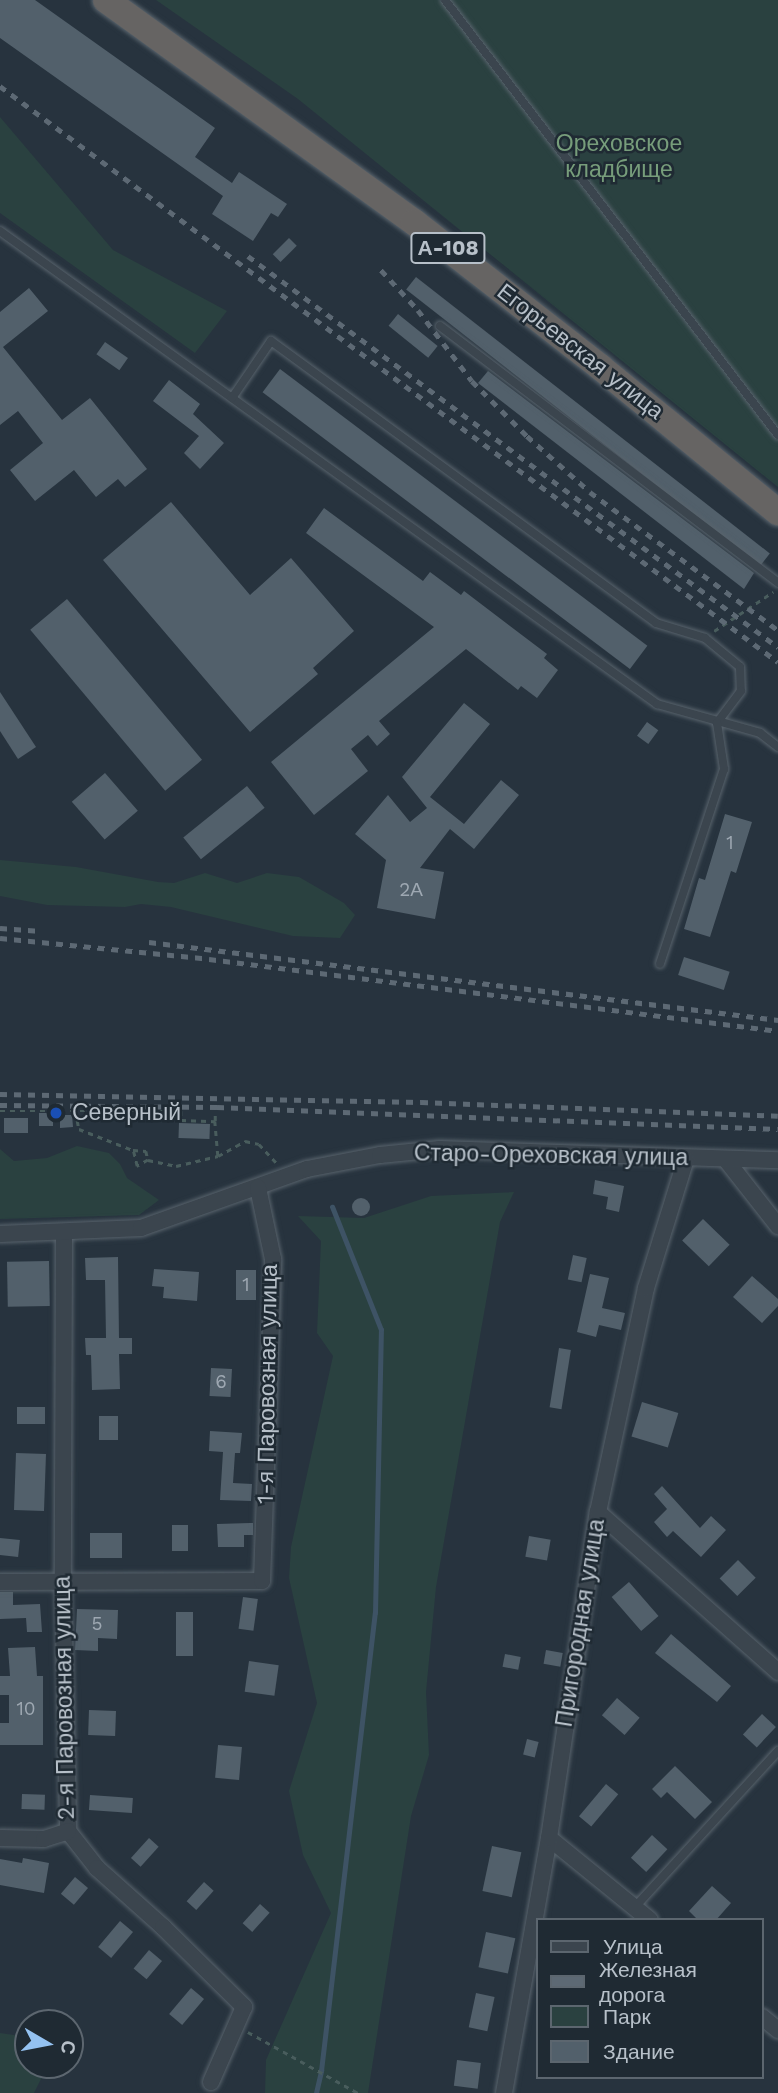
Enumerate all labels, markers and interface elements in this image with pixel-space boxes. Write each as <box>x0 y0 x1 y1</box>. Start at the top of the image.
park label: Ореховское кладбище <box>556 130 682 184</box>
road number: А-108 <box>410 230 486 266</box>
street label: Егорьевская улица <box>491 278 669 426</box>
house number: 1 <box>726 832 734 854</box>
house number: 2А <box>399 879 423 901</box>
place label: Северный <box>72 1099 181 1127</box>
marker: Северный <box>46 1103 66 1123</box>
street label: Старо-Ореховская улица <box>414 1140 688 1172</box>
street label: 1-я Паровозная улица <box>252 1264 284 1504</box>
house number: 1 <box>242 1274 250 1296</box>
house number: 6 <box>215 1371 227 1393</box>
street label: Пригородная улица <box>551 1517 611 1729</box>
street label: 2-я Паровозная улица <box>49 1576 81 1820</box>
house number: 5 <box>91 1613 103 1635</box>
house number: 10 <box>16 1698 36 1720</box>
legend <box>536 1918 764 2079</box>
text: Улица <box>603 1934 663 1959</box>
text: Железная дорога <box>599 1957 697 2007</box>
text: Парк <box>603 2004 651 2029</box>
north arrow <box>14 2009 84 2079</box>
text: С <box>56 2039 81 2056</box>
text: Здание <box>603 2039 675 2064</box>

